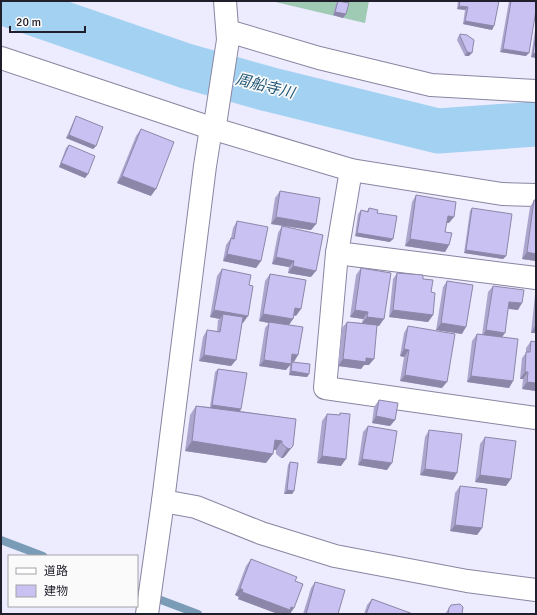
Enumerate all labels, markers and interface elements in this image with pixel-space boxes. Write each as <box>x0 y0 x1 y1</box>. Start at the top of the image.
scale bar <box>10 8 85 34</box>
text: 20 m <box>16 15 41 30</box>
water label: 周船寺川 <box>234 70 298 102</box>
legend <box>8 555 138 607</box>
text: 道路 <box>44 564 68 579</box>
text: 建物 <box>44 584 68 599</box>

